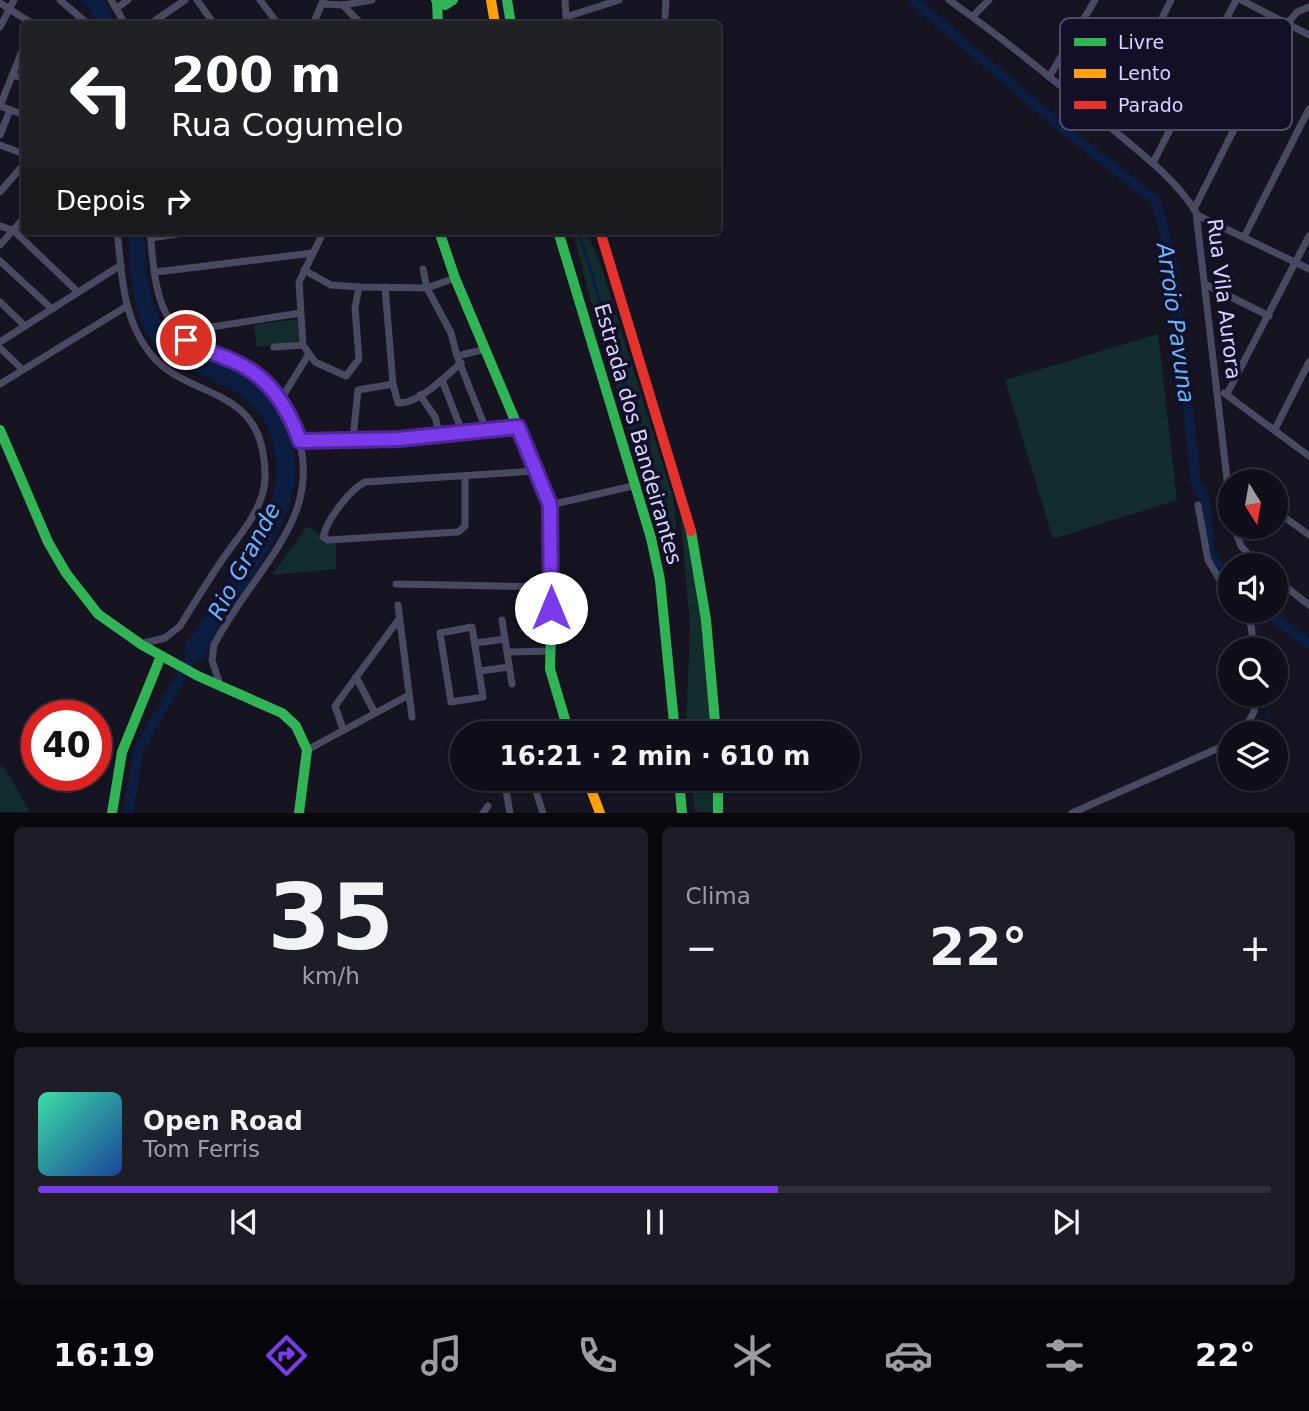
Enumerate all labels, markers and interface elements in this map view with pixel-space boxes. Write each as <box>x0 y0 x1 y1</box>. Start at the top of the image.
legend <box>1060 18 1292 130</box>
text: Livre <box>1118 31 1164 53</box>
text: 200 m <box>171 47 341 104</box>
icon: left <box>56 49 147 140</box>
text: Lento <box>1118 62 1171 84</box>
text: Parado <box>1118 94 1183 116</box>
text: Rua Cogumelo <box>171 106 404 144</box>
icon: right <box>159 182 197 220</box>
text: Depois <box>56 186 145 216</box>
street label: Rua Vila Aurora <box>1202 217 1246 381</box>
water label: Arroio Pavuna <box>1152 239 1200 405</box>
street label: Estrada dos Bandeirantes <box>589 301 687 567</box>
pin <box>156 310 216 370</box>
icon: arrive <box>167 321 205 359</box>
north arrow <box>1218 469 1288 539</box>
map controls <box>1218 469 1288 791</box>
water label: Rio Grande <box>202 498 286 624</box>
button: sound <box>1218 553 1288 623</box>
position arrow <box>514 571 588 645</box>
button: search <box>1218 637 1288 707</box>
speed limit sign: 40 <box>21 700 112 791</box>
button: layers <box>1218 721 1288 791</box>
text: 16:21 · 2 min · 610 m <box>500 741 810 771</box>
text: 35 <box>267 865 394 970</box>
text: Clima <box>686 883 751 909</box>
text: 22° <box>929 917 1027 977</box>
text: − <box>686 926 717 970</box>
text: + <box>1239 926 1271 970</box>
text: km/h <box>302 963 360 989</box>
text: Open Road <box>143 1106 303 1136</box>
text: Tom Ferris <box>143 1136 260 1162</box>
icon: previous <box>225 1203 263 1241</box>
icon: pause <box>636 1203 674 1241</box>
icon: next <box>1047 1203 1085 1241</box>
icon: directions <box>262 1331 311 1380</box>
icon: music <box>417 1331 466 1380</box>
icon: phone <box>573 1331 622 1380</box>
icon: climate <box>728 1331 777 1380</box>
icon: car <box>884 1331 933 1380</box>
icon: filters <box>1040 1331 1089 1380</box>
text: 16:19 <box>53 1336 155 1374</box>
text: 22° <box>1195 1336 1256 1374</box>

